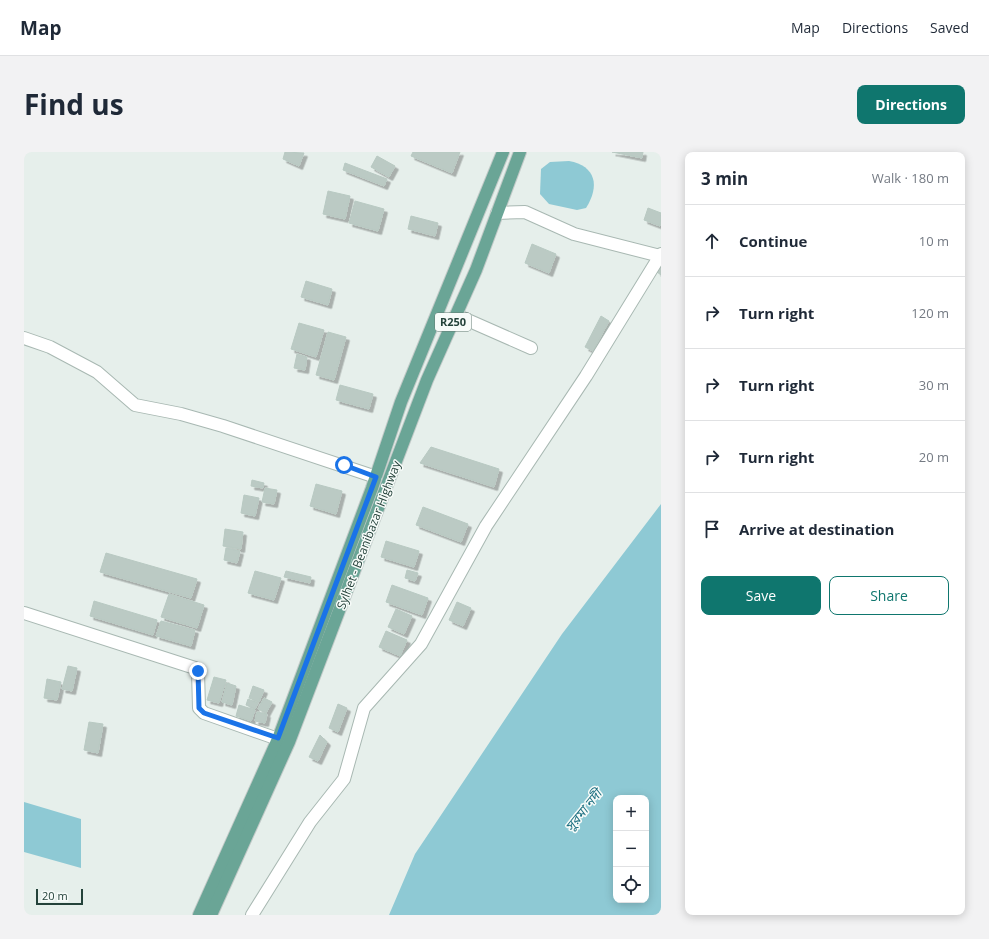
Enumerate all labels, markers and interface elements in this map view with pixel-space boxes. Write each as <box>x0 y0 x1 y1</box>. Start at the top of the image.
text: Map <box>20 15 61 41</box>
text: Map <box>791 18 820 37</box>
text: Directions <box>842 18 908 37</box>
text: Saved <box>930 18 969 37</box>
text: Find us <box>24 85 124 123</box>
button: Directions <box>857 85 965 124</box>
text: 3 min <box>701 167 748 190</box>
text: Walk · 180 m <box>872 169 949 187</box>
icon: ahead <box>701 230 723 252</box>
text: Continue <box>739 231 807 251</box>
text: 10 m <box>919 232 949 250</box>
icon: right <box>701 302 723 324</box>
text: Turn right <box>739 303 814 323</box>
text: 120 m <box>911 304 949 322</box>
road number: R250 <box>435 313 471 331</box>
icon: right <box>701 374 723 396</box>
text: Turn right <box>739 375 814 395</box>
text: 30 m <box>919 376 949 394</box>
icon: right <box>701 446 723 468</box>
text: Turn right <box>739 447 814 467</box>
text: 20 m <box>919 448 949 466</box>
route start <box>335 456 353 474</box>
street label: Sylhet - Beanibazar Highway <box>332 457 405 611</box>
icon: arrive <box>701 518 723 540</box>
text: Arrive at destination <box>739 519 894 539</box>
button: Save <box>701 576 821 615</box>
button: Share <box>829 576 949 615</box>
route end <box>189 662 207 680</box>
water label: সুরমা নদী <box>561 783 607 835</box>
map controls <box>613 795 649 903</box>
button: + <box>613 795 649 831</box>
button: − <box>613 831 649 867</box>
button: locate <box>613 867 649 903</box>
scale bar <box>36 887 83 906</box>
text: 20 m <box>42 888 68 903</box>

